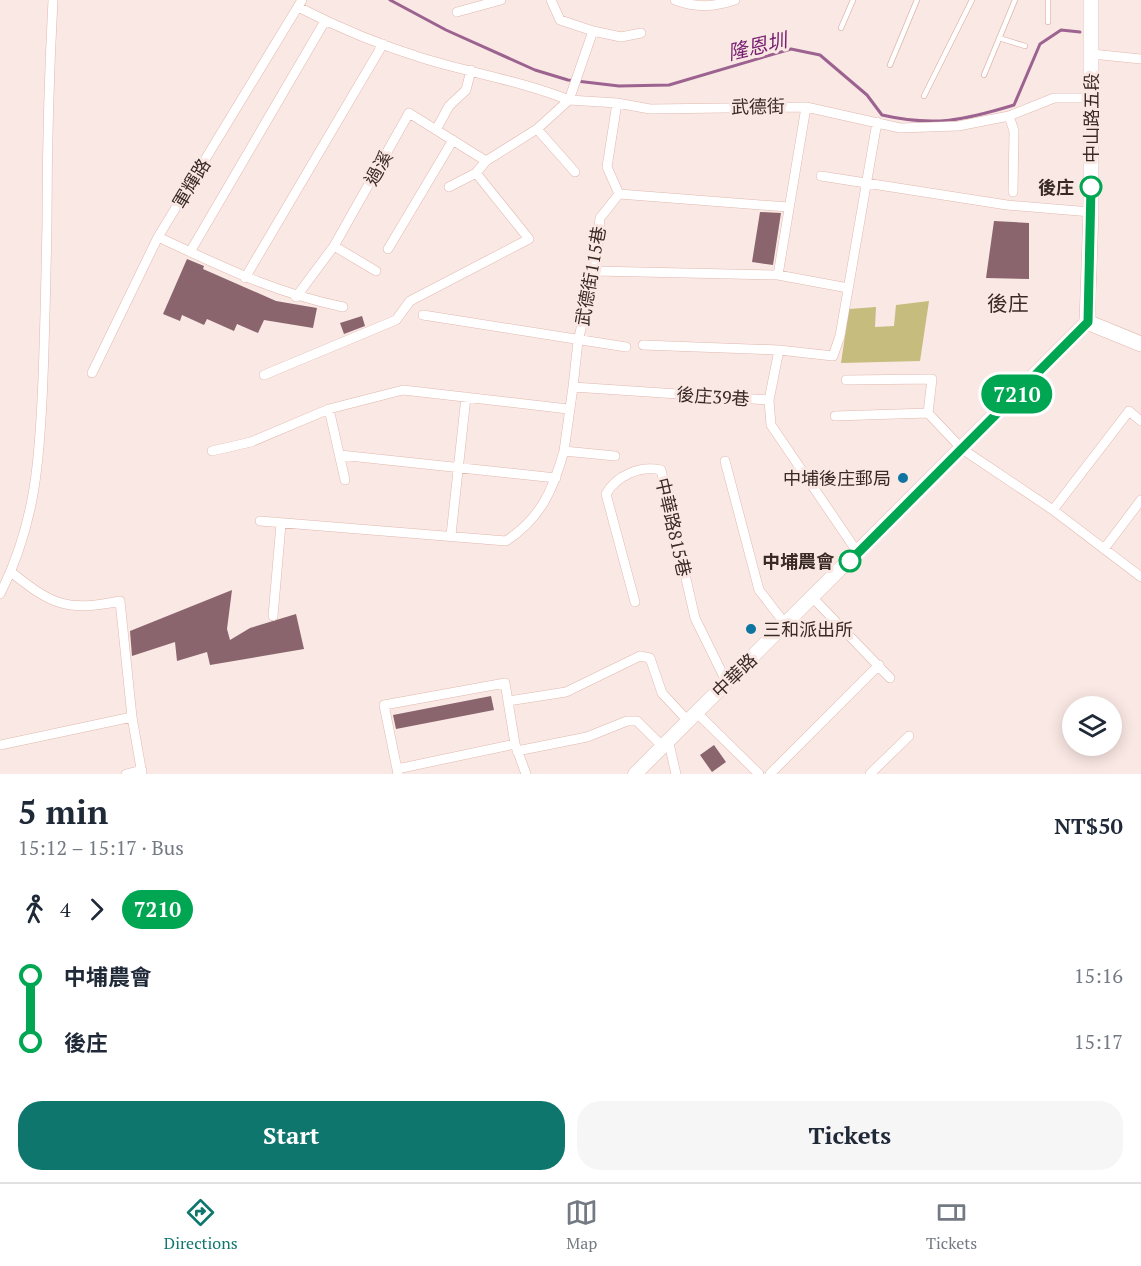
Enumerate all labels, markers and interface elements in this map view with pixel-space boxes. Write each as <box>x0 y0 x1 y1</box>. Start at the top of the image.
water label: 隆恩圳 <box>725 25 792 66</box>
street label: 中山路五段 <box>1079 73 1103 163</box>
street label: 武德街 <box>731 94 785 118</box>
street label: 過溪 <box>359 146 397 190</box>
street label: 軍輝路 <box>167 154 215 212</box>
place label: 後庄 <box>1038 175 1074 199</box>
marker: 後庄 <box>1080 176 1102 198</box>
street label: 武德街115巷 <box>569 224 611 328</box>
district label: 後庄 <box>987 289 1029 317</box>
line badge: 7210 <box>975 374 1059 414</box>
text: 7210 <box>993 380 1041 408</box>
street label: 後庄39巷 <box>676 381 750 411</box>
place label: 中埔後庄郵局 <box>783 466 891 490</box>
marker: 中埔後庄郵局 <box>896 471 910 485</box>
street label: 中華路815巷 <box>651 475 697 579</box>
place label: 中埔農會 <box>762 549 835 573</box>
marker: 中埔農會 <box>839 550 861 572</box>
place label: 三和派出所 <box>763 617 853 641</box>
marker: 三和派出所 <box>744 622 758 636</box>
street label: 中華路 <box>706 648 762 702</box>
map controls <box>1062 696 1122 756</box>
button: layers <box>1062 696 1122 756</box>
text: 5 min <box>18 790 108 833</box>
text: NT$50 <box>1054 811 1123 840</box>
text: 15:12 – 15:17 · Bus <box>18 834 184 861</box>
icon: walk <box>18 893 51 926</box>
icon: forward <box>80 893 113 926</box>
text: 7210 <box>134 895 181 923</box>
text: 4 <box>60 896 71 923</box>
text: 中埔農會 <box>64 962 152 991</box>
text: 15:16 <box>1074 962 1123 989</box>
text: 後庄 <box>64 1028 108 1057</box>
text: 15:17 <box>1074 1028 1123 1055</box>
button: Start <box>18 1101 565 1170</box>
button: Tickets <box>577 1101 1123 1170</box>
tab: Directions <box>164 1196 238 1254</box>
tab: Map <box>565 1196 598 1254</box>
tab: Tickets <box>926 1196 977 1254</box>

